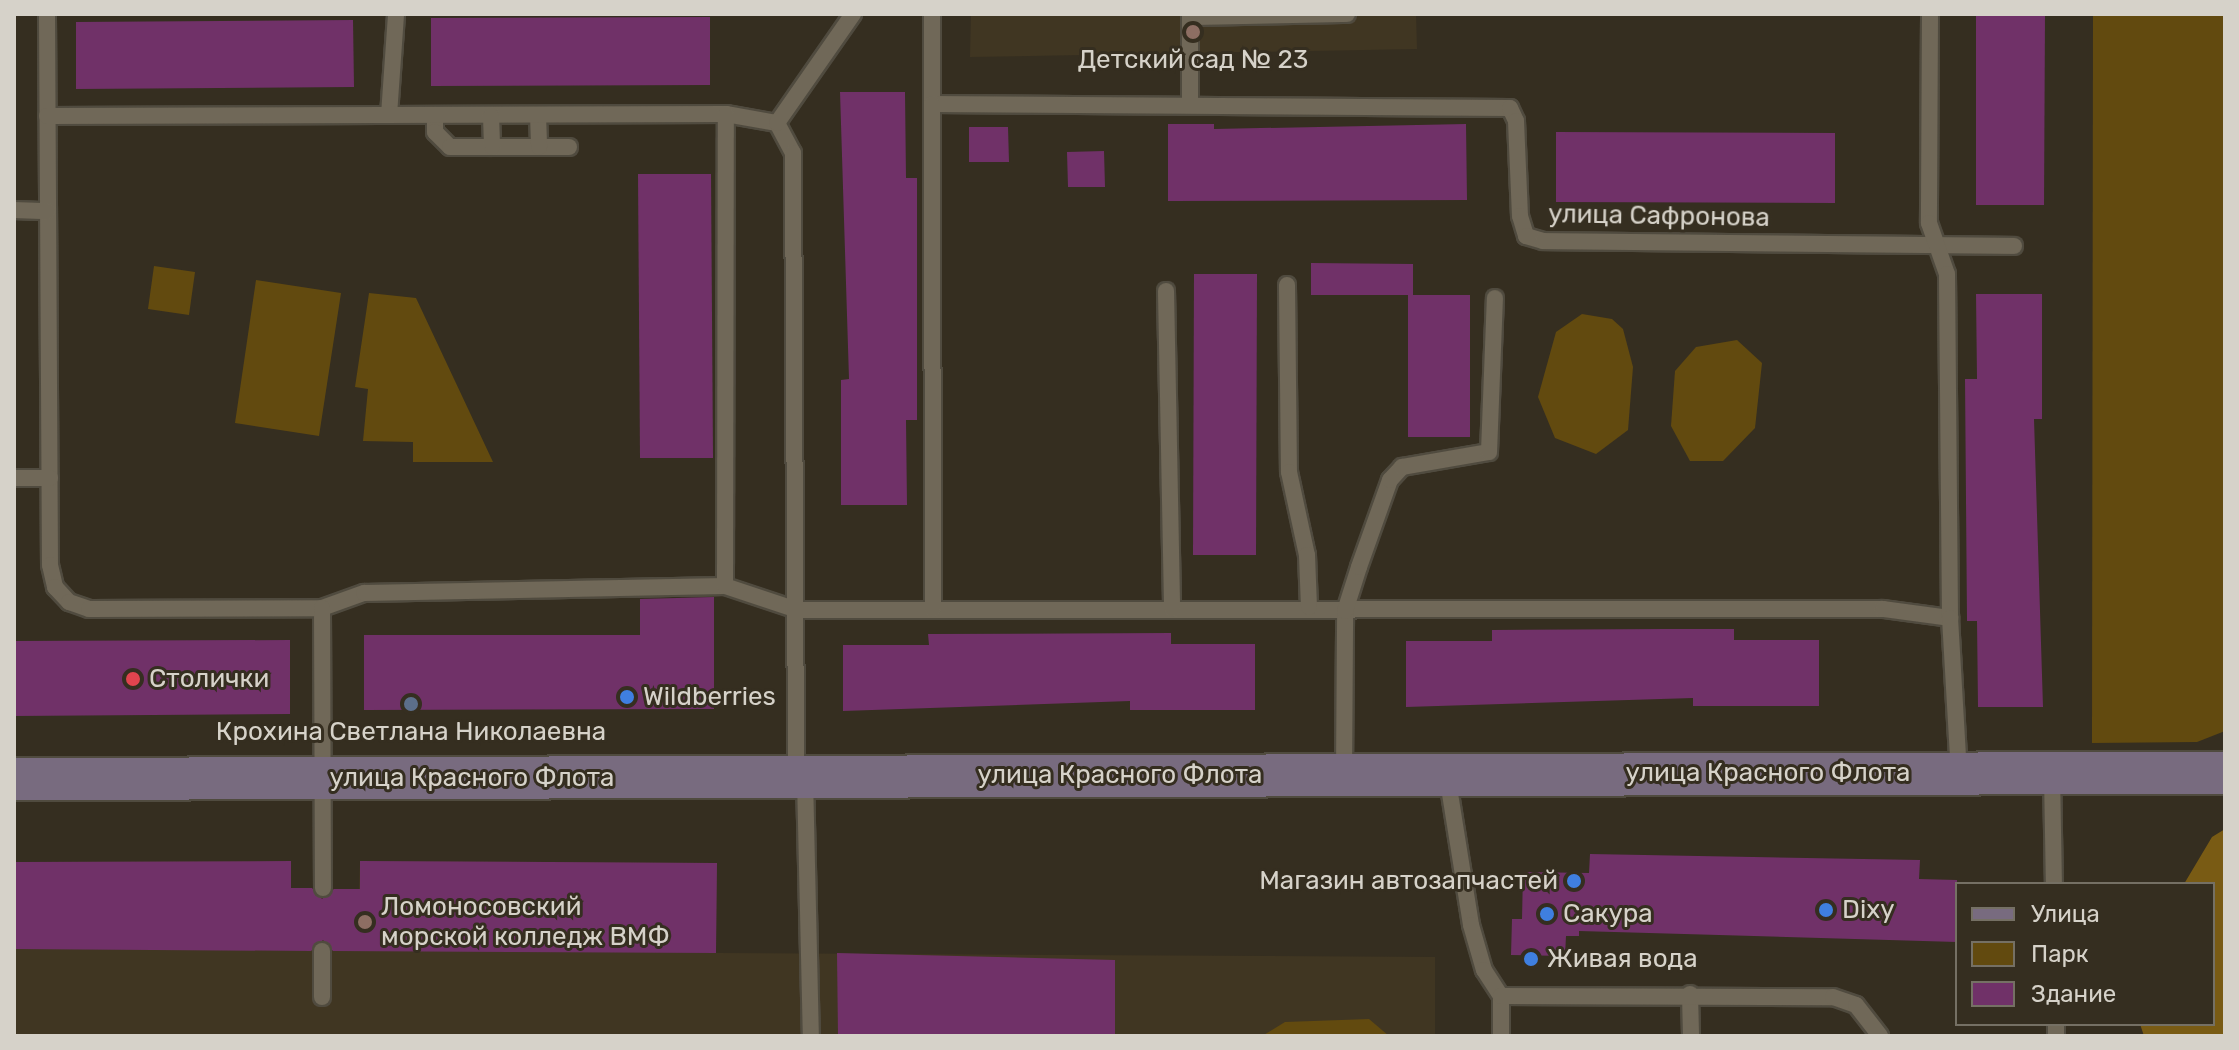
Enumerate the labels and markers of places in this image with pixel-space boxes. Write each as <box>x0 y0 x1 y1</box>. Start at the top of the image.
marker: Детский сад № 23 <box>1184 23 1202 41</box>
place label: Детский сад № 23 <box>1078 44 1308 76</box>
place label: Столички <box>149 663 269 695</box>
marker: Столички <box>124 670 142 688</box>
place label: Wildberries <box>643 681 776 713</box>
marker: Wildberries <box>618 688 636 706</box>
marker: Крохина Светлана Николаевна <box>402 695 420 713</box>
place label: Крохина Светлана Николаевна <box>216 716 606 748</box>
place label: Магазин автозапчастей <box>1259 865 1558 897</box>
marker: Магазин автозапчастей <box>1565 872 1583 890</box>
place label: Ломоносовский морской колледж ВМФ <box>381 891 670 952</box>
place label: Dixy <box>1842 894 1895 926</box>
place label: Сакура <box>1563 898 1653 930</box>
marker: Dixy <box>1817 901 1835 919</box>
marker: Сакура <box>1538 905 1556 923</box>
marker: Ломоносовский морской колледж ВМФ <box>356 913 374 931</box>
place label: Живая вода <box>1547 943 1698 975</box>
marker: Живая вода <box>1522 950 1540 968</box>

